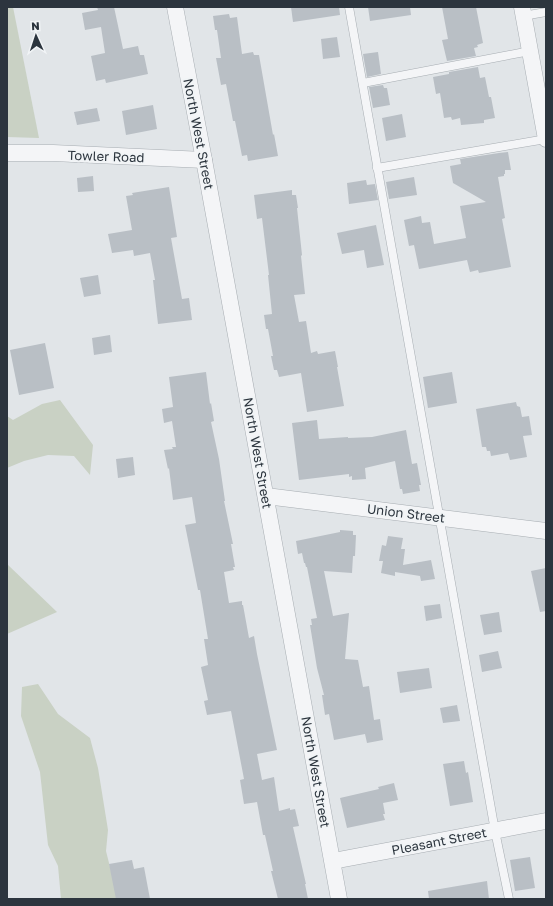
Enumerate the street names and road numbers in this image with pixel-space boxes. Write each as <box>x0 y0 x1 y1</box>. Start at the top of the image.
street label: North West Street <box>180 77 218 191</box>
street label: Towler Road <box>67 147 145 165</box>
street label: North West Street <box>240 396 276 510</box>
street label: Union Street <box>366 500 446 526</box>
street label: North West Street <box>298 715 334 829</box>
street label: Pleasant Street <box>390 824 488 858</box>

